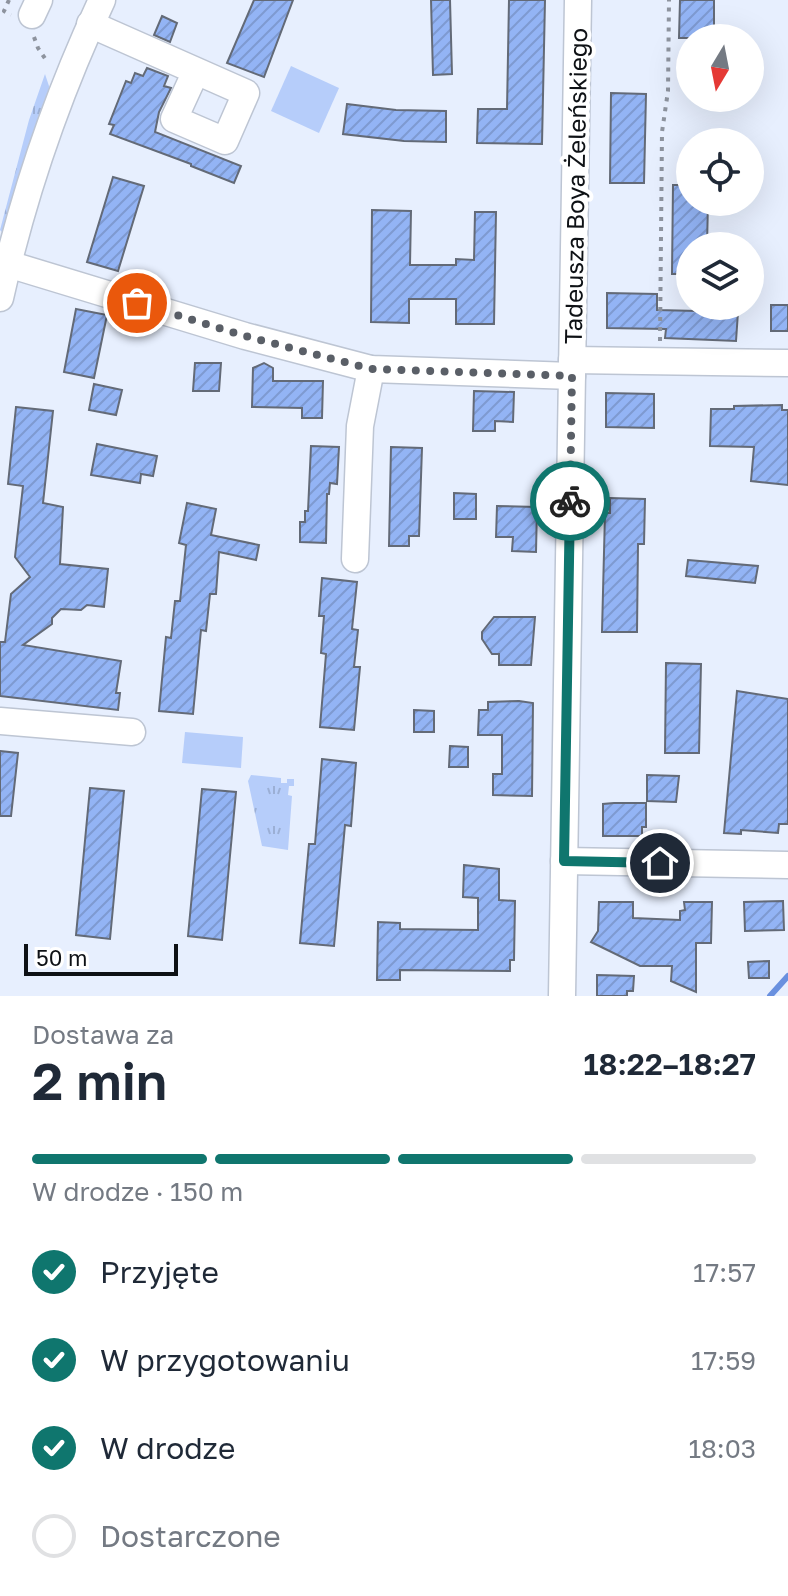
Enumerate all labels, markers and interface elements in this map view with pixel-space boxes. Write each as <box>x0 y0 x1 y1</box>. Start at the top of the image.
north arrow <box>676 24 764 112</box>
map controls <box>676 24 764 320</box>
street label: Tadeusza Boya Żeleńskiego <box>558 28 592 344</box>
button: locate <box>676 128 764 216</box>
button: layers <box>676 232 764 320</box>
pin <box>103 269 171 337</box>
icon: bag <box>115 281 159 325</box>
courier <box>530 461 610 541</box>
icon: bike <box>548 479 592 523</box>
pin <box>626 829 694 897</box>
icon: home <box>638 841 682 885</box>
scale bar <box>24 940 178 976</box>
text: 50 m <box>36 944 87 971</box>
text: Dostawa za <box>32 1019 174 1050</box>
text: 18:22–18:27 <box>583 1046 756 1082</box>
text: 2 min <box>32 1049 167 1111</box>
text: W drodze · 150 m <box>32 1176 243 1207</box>
icon: check <box>32 1250 76 1294</box>
text: Przyjęte <box>100 1254 219 1290</box>
text: 17:57 <box>693 1257 756 1288</box>
icon: check <box>32 1338 76 1382</box>
text: W przygotowaniu <box>100 1342 350 1378</box>
text: 17:59 <box>691 1345 756 1376</box>
icon: check <box>32 1426 76 1470</box>
text: W drodze <box>100 1430 235 1466</box>
text: 18:03 <box>688 1433 756 1464</box>
text: Dostarczone <box>100 1518 281 1554</box>

